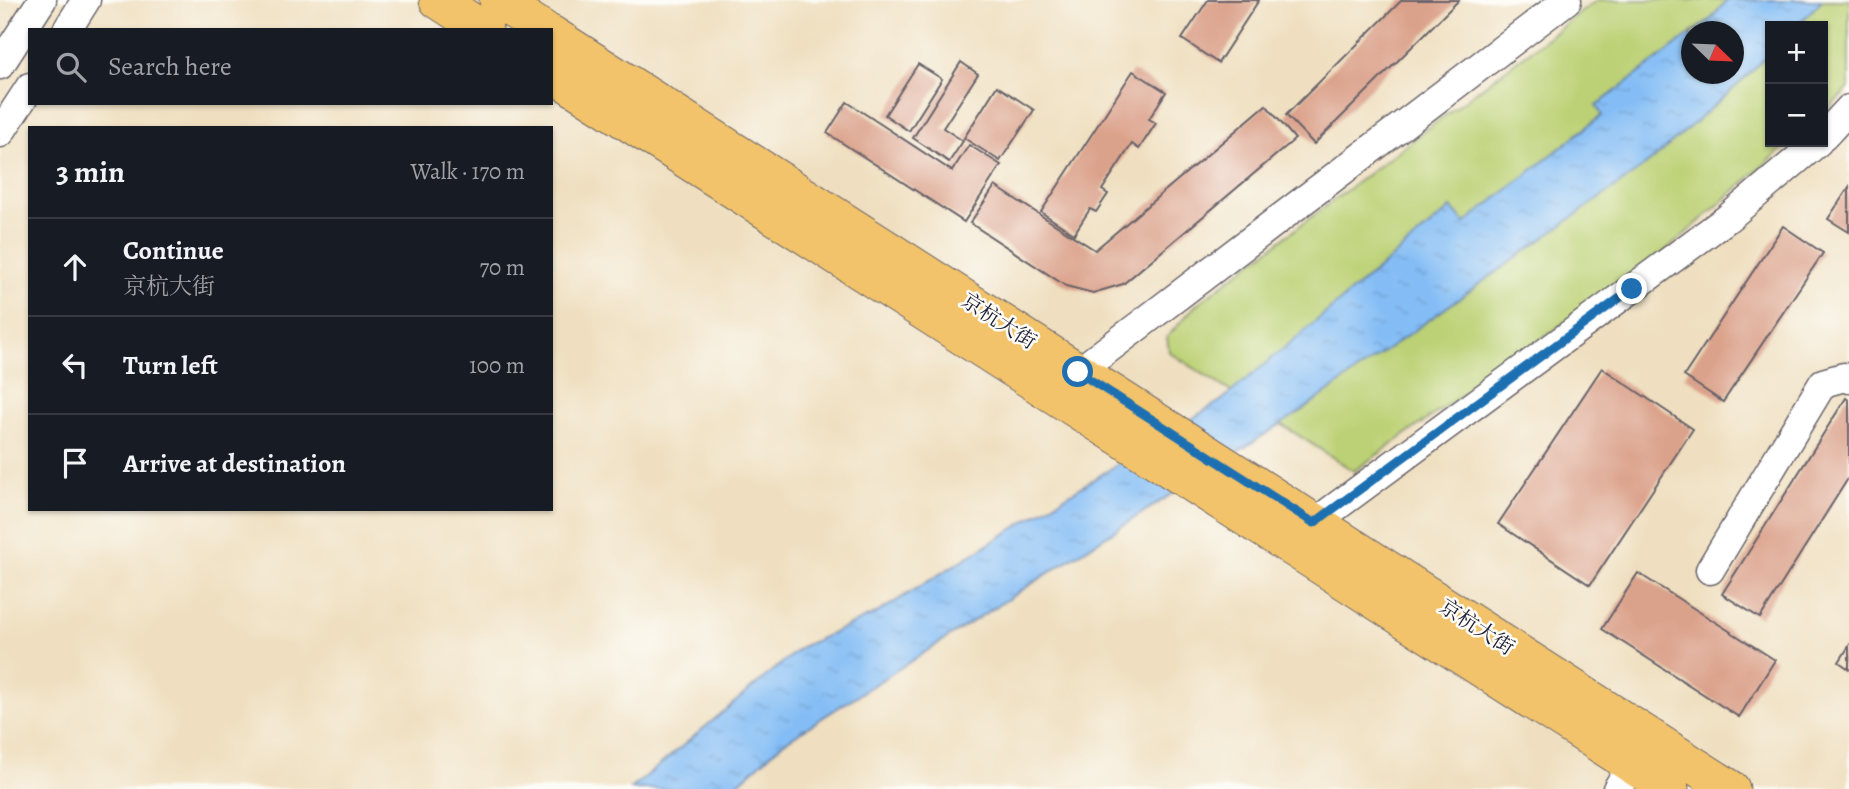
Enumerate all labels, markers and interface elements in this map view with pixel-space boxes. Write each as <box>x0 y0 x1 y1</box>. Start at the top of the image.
north arrow <box>1681 21 1744 84</box>
map controls <box>1765 21 1828 147</box>
button: + <box>1765 21 1828 84</box>
search box <box>28 28 553 105</box>
icon: search <box>52 48 90 86</box>
text: Search here <box>108 49 232 84</box>
button: − <box>1765 84 1828 147</box>
text: 3 min <box>56 152 125 192</box>
text: Walk · 170 m <box>411 156 525 187</box>
text: Continue <box>123 233 224 268</box>
icon: ahead <box>56 248 94 286</box>
text: 70 m <box>479 252 525 283</box>
text: 京杭大街 <box>123 271 215 302</box>
route end <box>1616 273 1647 304</box>
street label: 京杭大街 <box>956 286 1042 356</box>
icon: left <box>56 346 94 384</box>
text: Turn left <box>123 348 218 383</box>
text: 100 m <box>469 350 525 381</box>
route start <box>1062 356 1093 387</box>
icon: arrive <box>56 444 94 482</box>
text: Arrive at destination <box>123 446 346 481</box>
street label: 京杭大街 <box>1434 592 1520 662</box>

